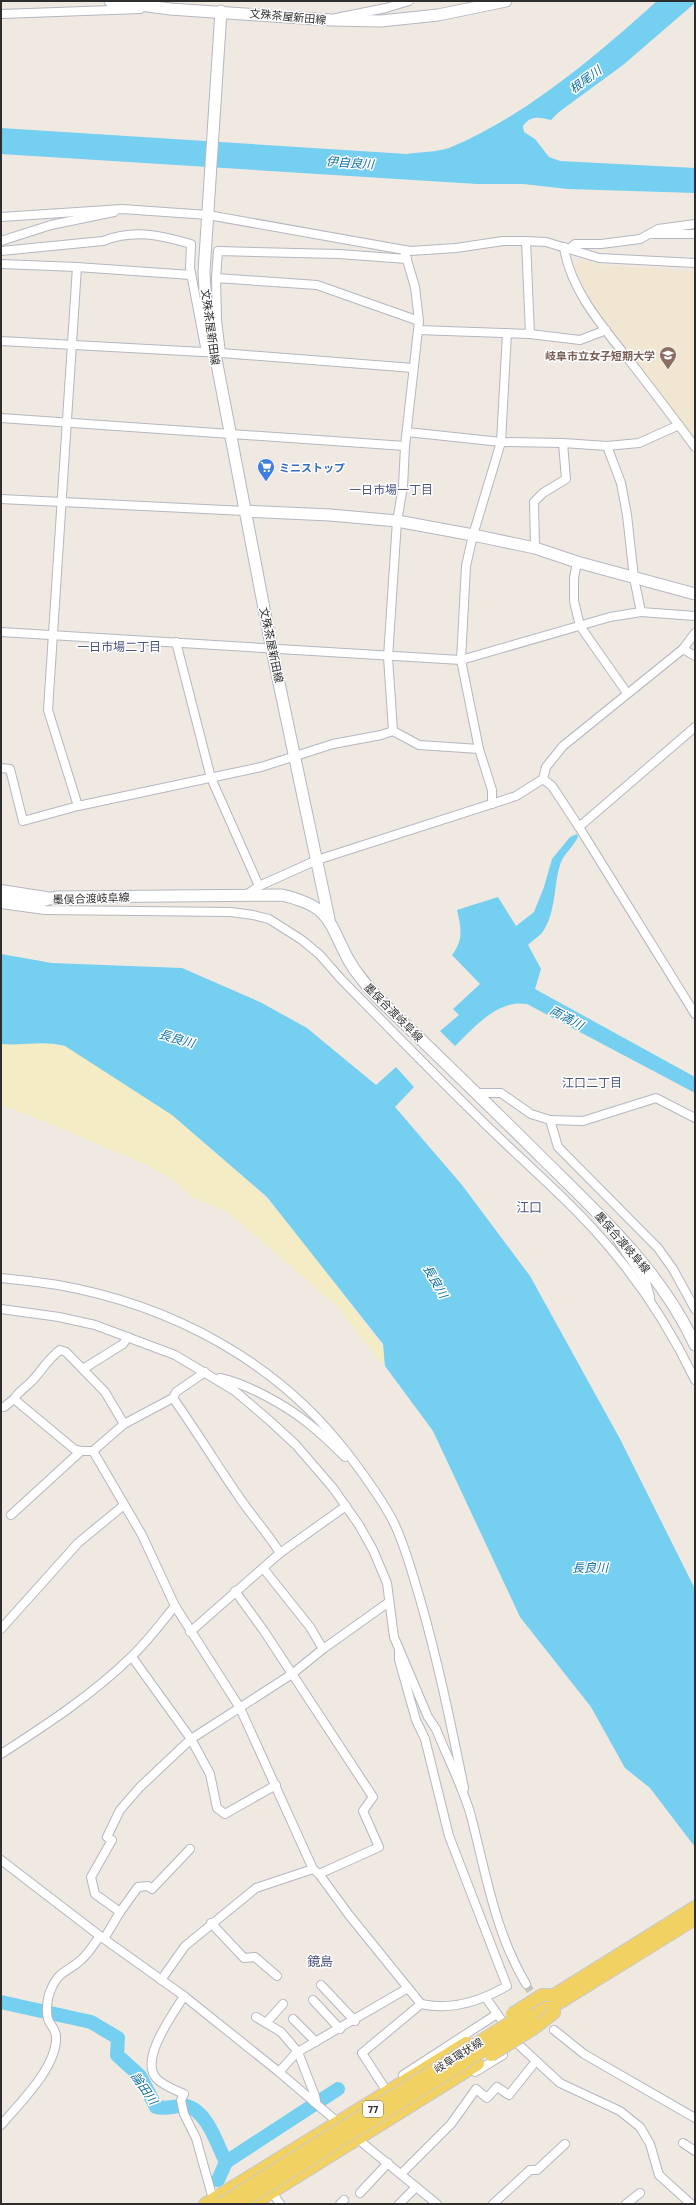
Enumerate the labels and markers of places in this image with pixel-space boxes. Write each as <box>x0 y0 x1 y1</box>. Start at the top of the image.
school or university icon: 岐阜市立女子短期大学 <box>658 345 678 370</box>
place label: 岐阜市立女子短期大学 <box>545 349 655 362</box>
supermarket icon: ミニストップ <box>256 457 276 482</box>
place label: ミニストップ <box>279 461 345 474</box>

